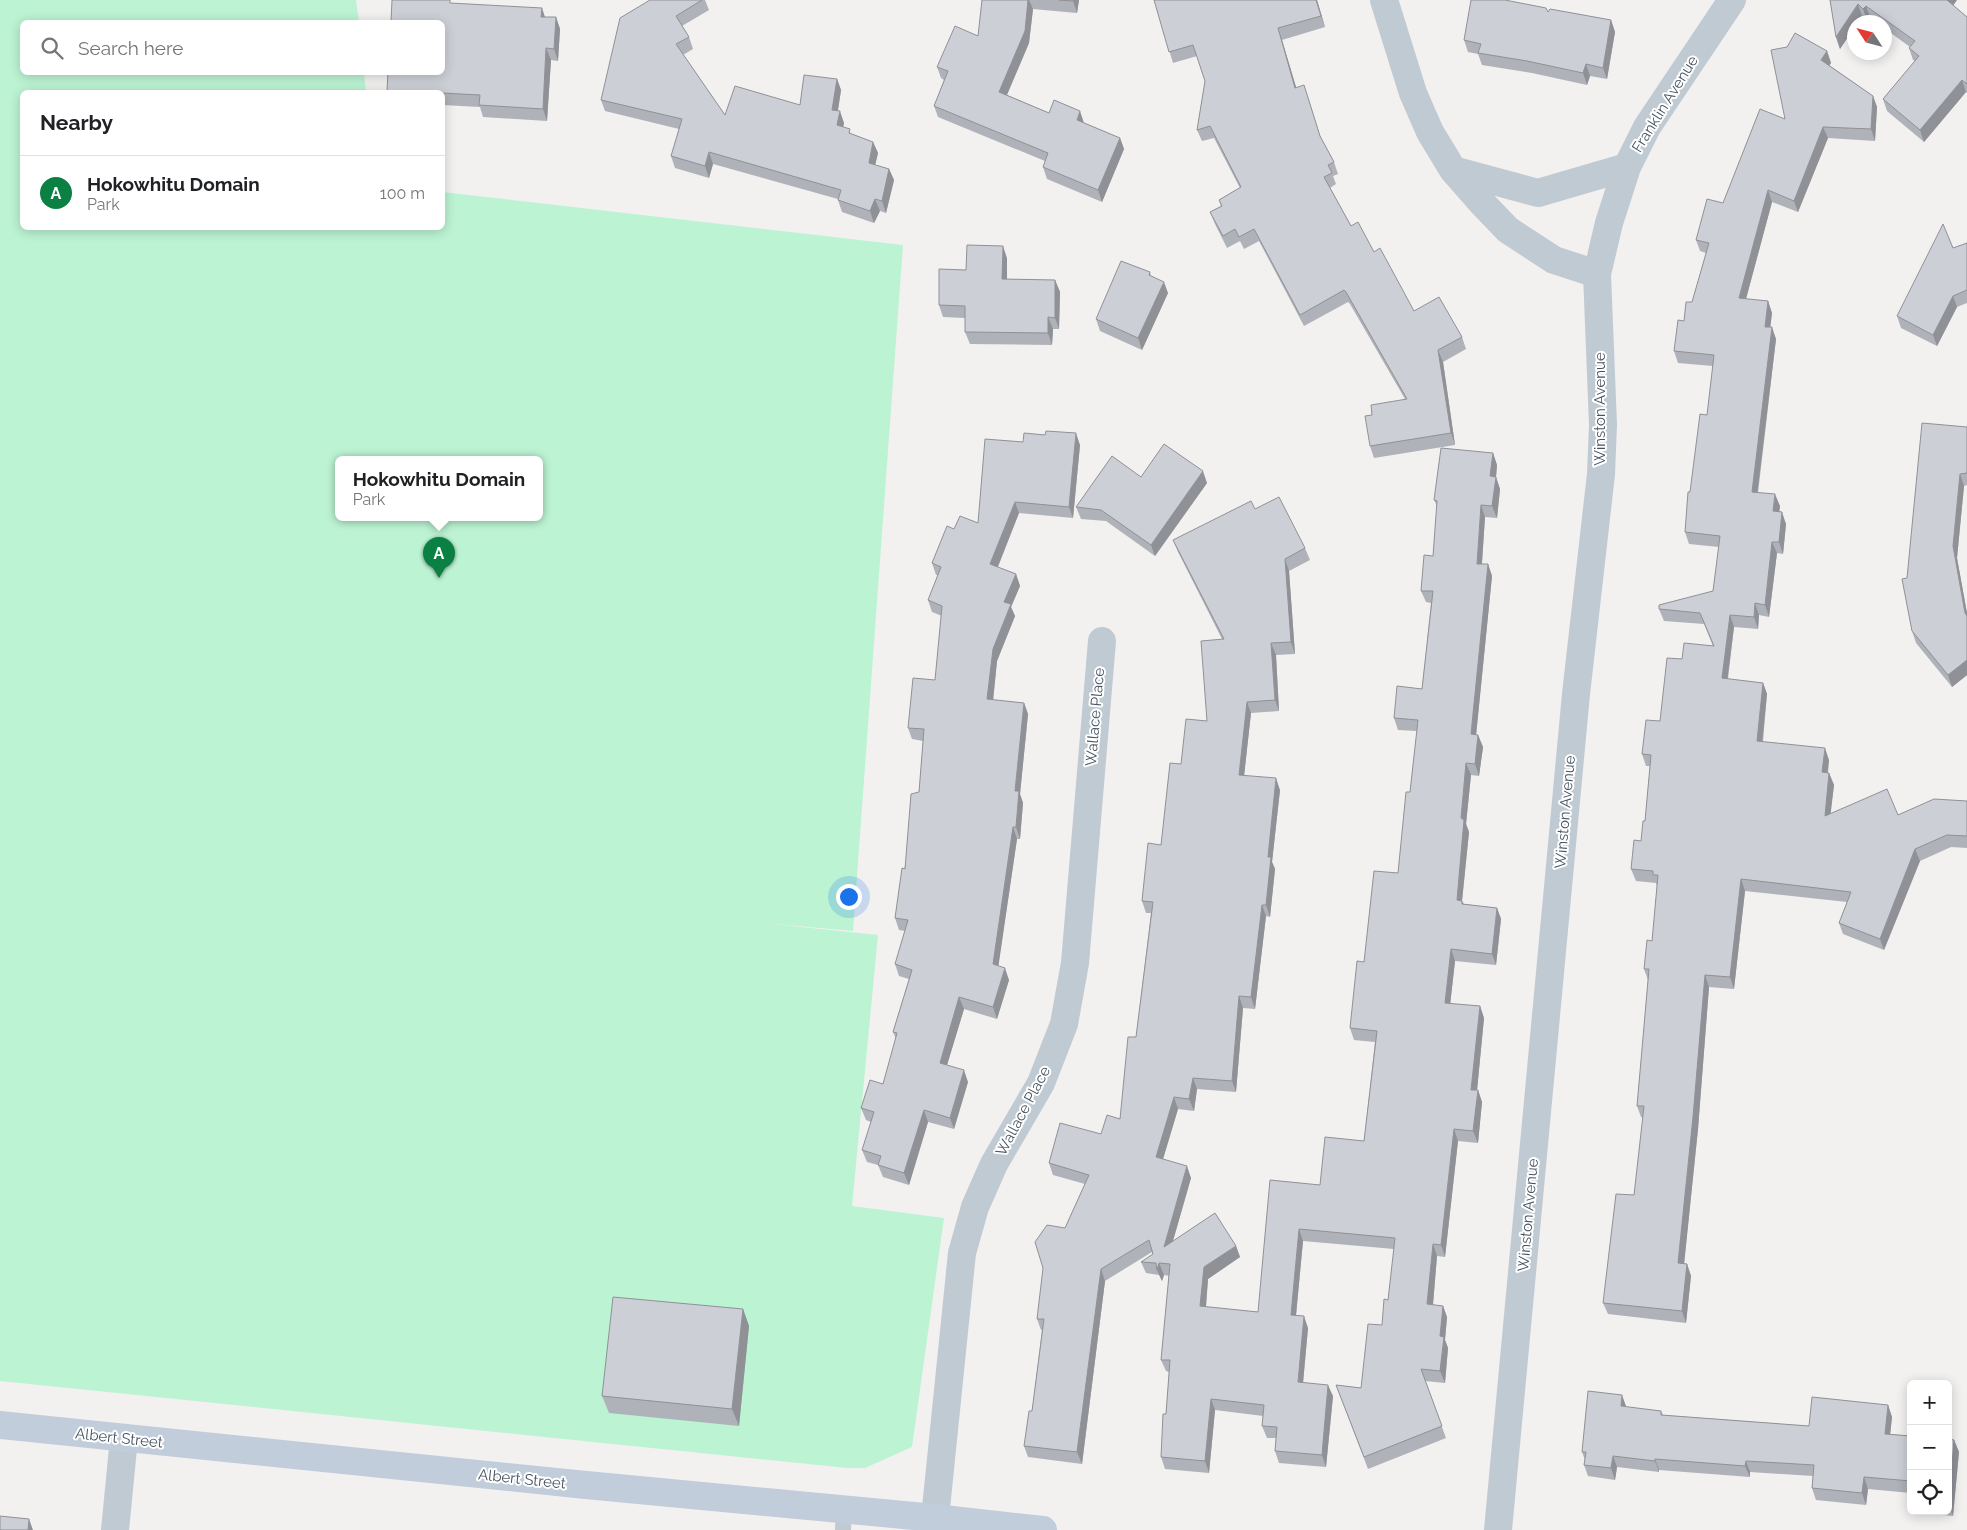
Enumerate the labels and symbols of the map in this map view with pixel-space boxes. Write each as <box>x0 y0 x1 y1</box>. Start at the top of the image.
north arrow <box>1847 15 1892 60</box>
street label: Franklin Avenue <box>1628 52 1702 156</box>
street label: Winston Avenue <box>1591 352 1609 466</box>
pin: A <box>423 537 455 578</box>
street label: Wallace Place <box>1082 667 1108 767</box>
street label: Winston Avenue <box>1551 754 1579 869</box>
your location <box>836 884 862 910</box>
street label: Wallace Place <box>992 1063 1054 1159</box>
street label: Winston Avenue <box>1514 1157 1542 1272</box>
street label: Albert Street <box>74 1424 164 1452</box>
street label: Albert Street <box>477 1465 567 1493</box>

